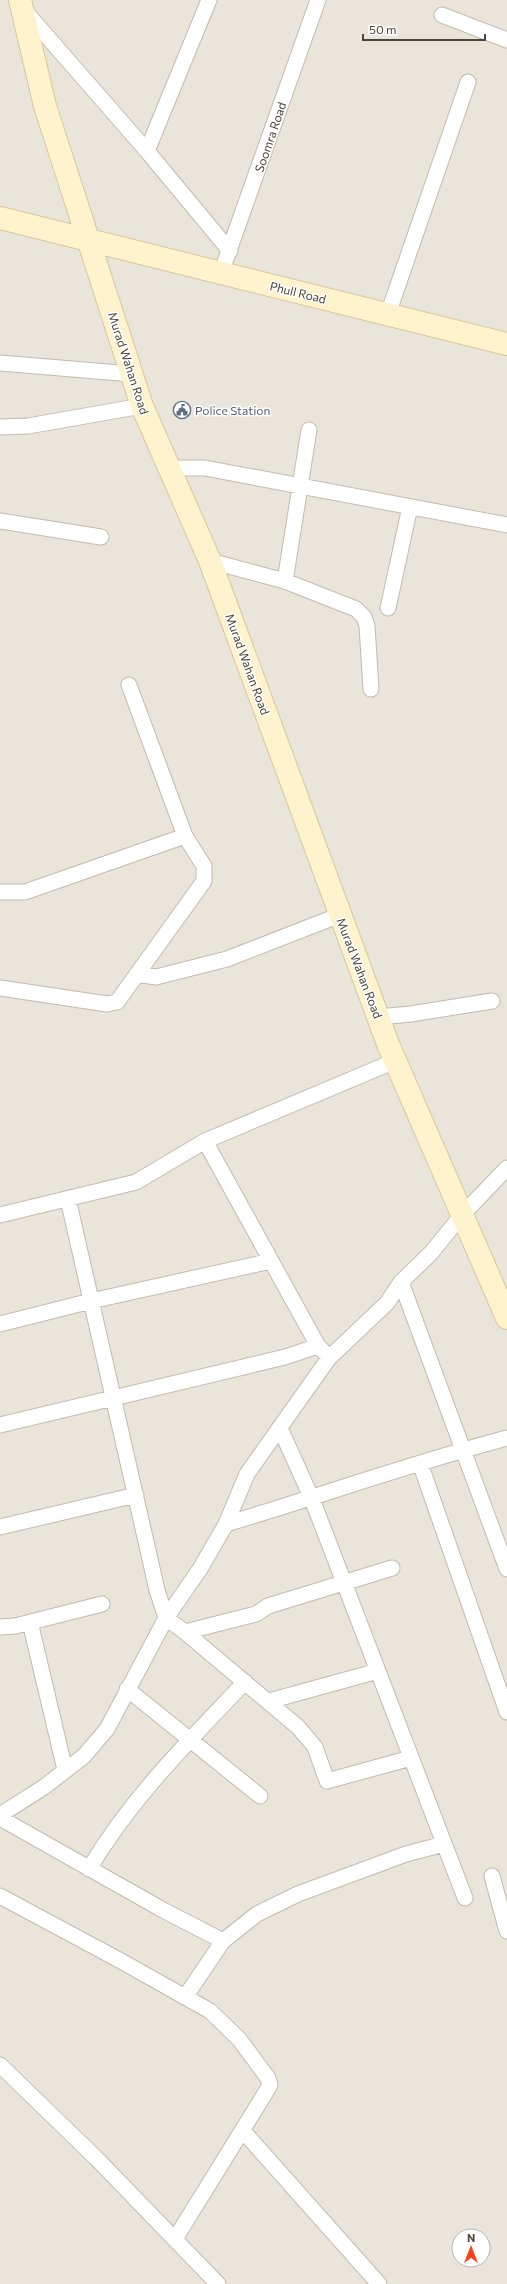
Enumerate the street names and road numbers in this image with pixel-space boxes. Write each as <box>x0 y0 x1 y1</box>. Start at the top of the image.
street label: Soomra Road <box>251 100 289 174</box>
street label: Phull Road <box>268 278 328 306</box>
street label: Murad Wahan Road <box>106 310 152 416</box>
street label: Murad Wahan Road <box>223 612 273 717</box>
street label: Murad Wahan Road <box>334 916 386 1020</box>

